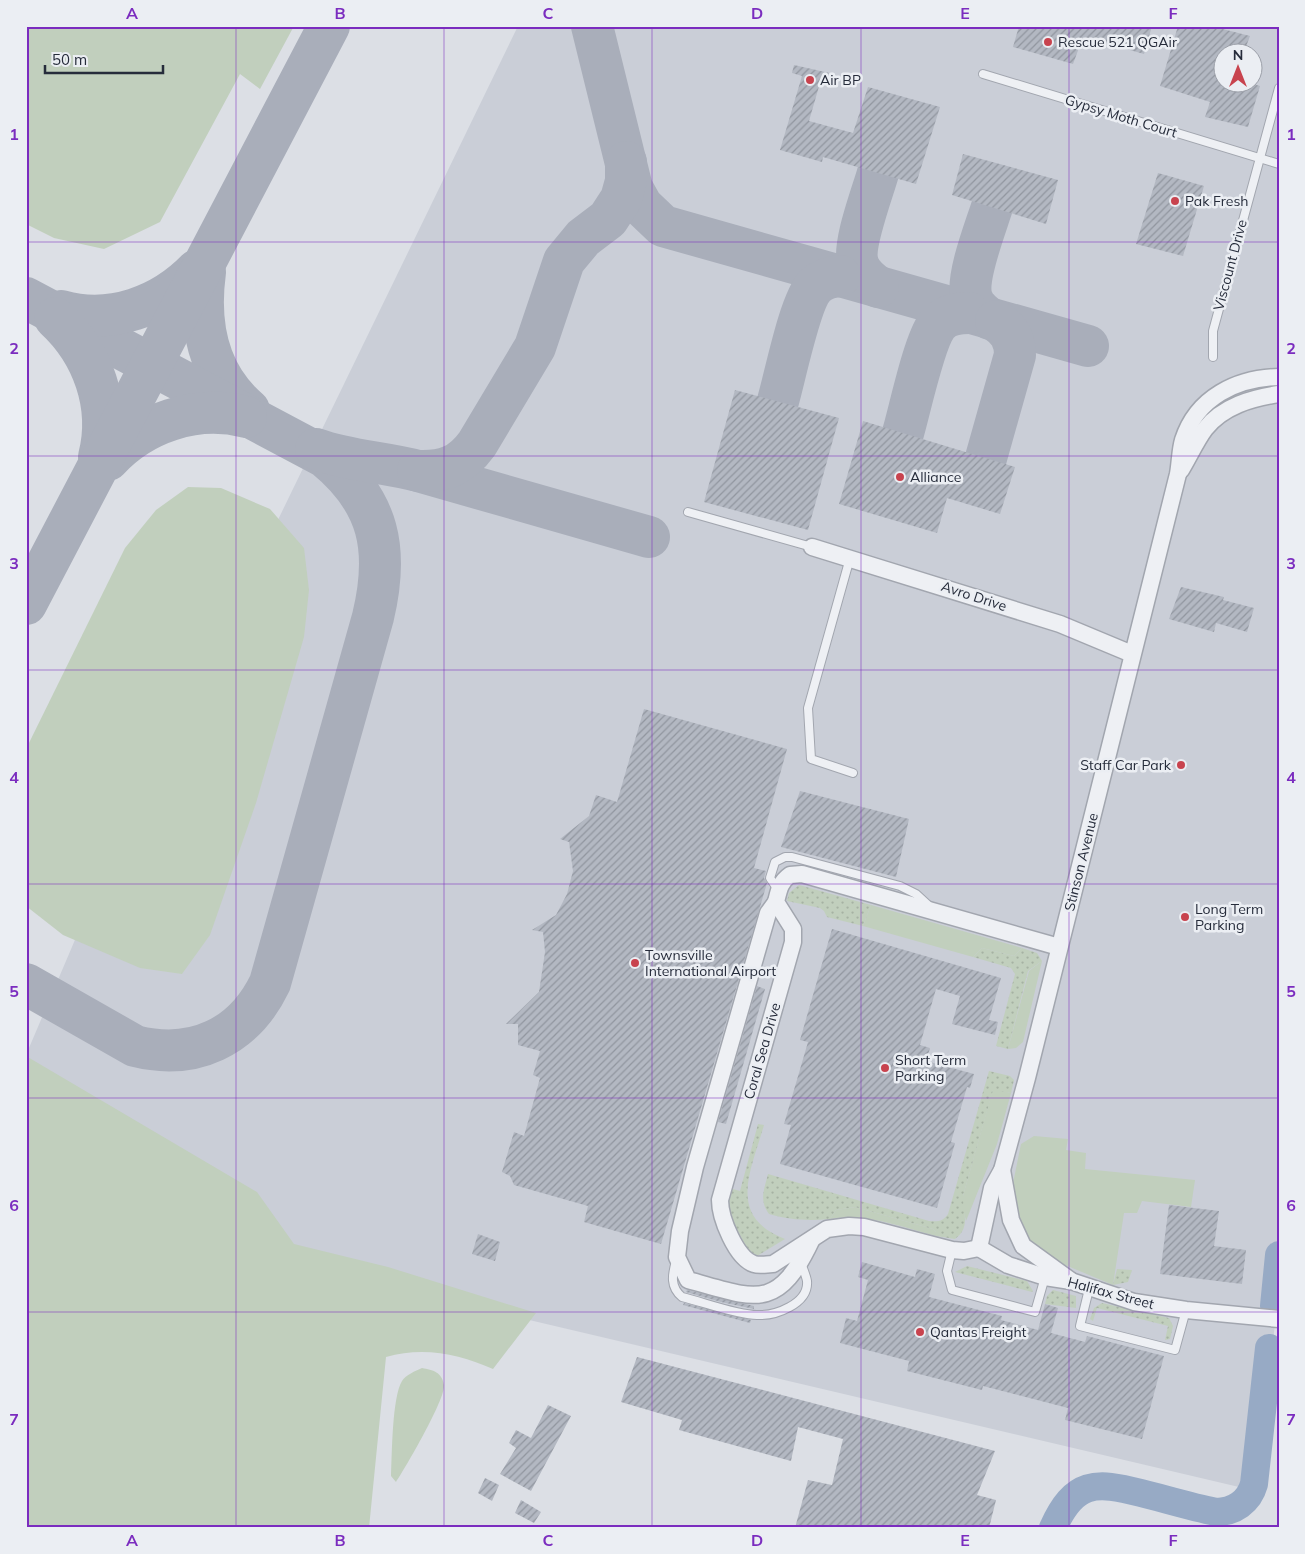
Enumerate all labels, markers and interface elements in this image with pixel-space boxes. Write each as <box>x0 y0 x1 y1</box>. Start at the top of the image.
text: A <box>126 3 138 23</box>
text: B <box>334 3 346 23</box>
text: C <box>543 3 554 23</box>
text: D <box>751 3 763 23</box>
text: E <box>960 3 970 23</box>
text: F <box>1168 3 1178 23</box>
place label: Rescue 521 QGAir <box>1058 33 1178 51</box>
marker: Rescue 521 QGAir <box>1042 36 1054 48</box>
scale bar <box>45 42 162 74</box>
north arrow <box>1212 42 1262 92</box>
text: N <box>1233 46 1243 64</box>
text: 50 m <box>52 50 87 69</box>
place label: Air BP <box>820 71 861 89</box>
marker: Air BP <box>804 74 816 86</box>
street label: Gypsy Moth Court <box>1063 90 1179 142</box>
text: 1 <box>9 124 19 144</box>
text: 1 <box>1286 124 1296 144</box>
place label: Pak Fresh <box>1185 192 1249 210</box>
marker: Pak Fresh <box>1169 195 1181 207</box>
street label: Viscount Drive <box>1209 218 1251 312</box>
text: 2 <box>9 338 19 358</box>
text: 2 <box>1286 338 1296 358</box>
place label: Alliance <box>910 468 961 486</box>
marker: Alliance <box>894 471 906 483</box>
text: 3 <box>9 553 19 573</box>
text: 3 <box>1286 553 1296 573</box>
street label: Avro Drive <box>939 577 1009 615</box>
place label: Staff Car Park <box>1080 756 1172 774</box>
marker: Staff Car Park <box>1175 759 1187 771</box>
text: 4 <box>9 767 19 787</box>
text: 4 <box>1286 767 1296 787</box>
street label: Stinson Avenue <box>1060 811 1102 913</box>
place label: Long Term Parking <box>1195 900 1263 934</box>
marker: Long Term Parking <box>1179 911 1191 923</box>
place label: Townsville International Airport <box>645 946 776 980</box>
marker: Townsville International Airport <box>629 957 641 969</box>
text: 5 <box>9 981 19 1001</box>
text: 5 <box>1286 981 1296 1001</box>
street label: Coral Sea Drive <box>740 1001 784 1101</box>
place label: Short Term Parking <box>895 1051 966 1085</box>
marker: Short Term Parking <box>879 1062 891 1074</box>
text: 6 <box>9 1195 19 1215</box>
text: 6 <box>1286 1195 1296 1215</box>
street label: Halifax Street <box>1066 1273 1156 1313</box>
place label: Qantas Freight <box>930 1323 1027 1341</box>
marker: Qantas Freight <box>914 1326 926 1338</box>
text: 7 <box>9 1409 19 1429</box>
text: 7 <box>1286 1409 1296 1429</box>
text: A <box>126 1530 138 1550</box>
text: B <box>334 1530 346 1550</box>
text: C <box>543 1530 554 1550</box>
text: D <box>751 1530 763 1550</box>
text: E <box>960 1530 970 1550</box>
text: F <box>1168 1530 1178 1550</box>

